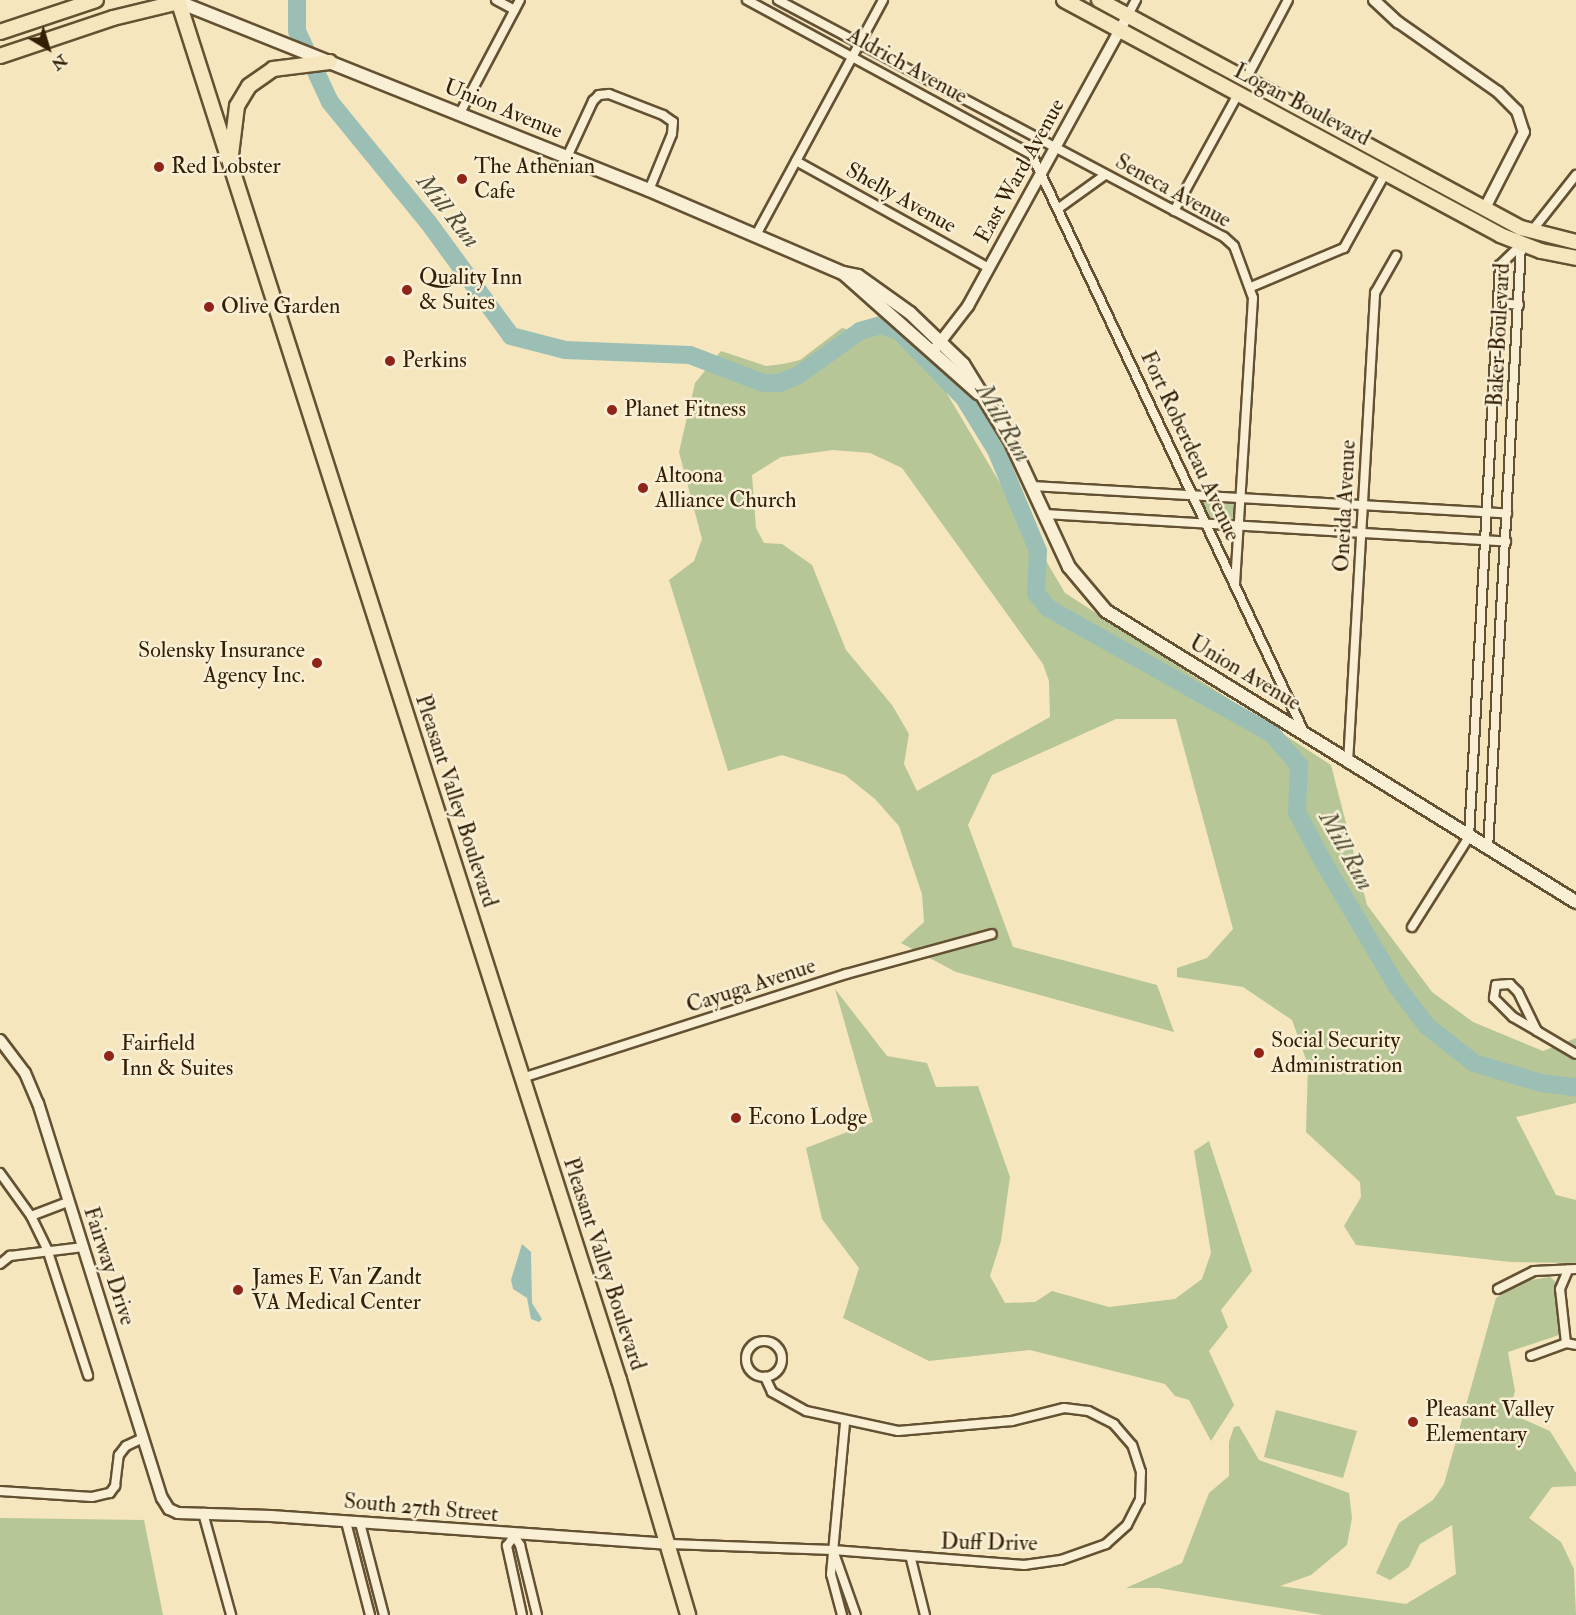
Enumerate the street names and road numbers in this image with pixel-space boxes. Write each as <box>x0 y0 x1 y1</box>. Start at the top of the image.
street label: Aldrich Avenue <box>842 22 972 110</box>
street label: Logan Boulevard <box>1229 58 1375 152</box>
street label: Union Avenue <box>440 73 566 145</box>
street label: East Ward Avenue <box>969 94 1071 248</box>
street label: Seneca Avenue <box>1111 148 1235 234</box>
street label: Shelly Avenue <box>841 157 961 239</box>
street label: Baker Boulevard <box>1482 262 1516 408</box>
street label: Fort Roberdeau Avenue <box>1134 347 1246 545</box>
street label: Oneida Avenue <box>1328 439 1362 573</box>
street label: Union Avenue <box>1185 629 1305 717</box>
street label: Pleasant Valley Boulevard <box>409 691 503 911</box>
street label: Cayuga Avenue <box>683 953 819 1019</box>
street label: Pleasant Valley Boulevard <box>557 1154 651 1374</box>
street label: Fairway Drive <box>77 1203 141 1329</box>
street label: South 27th Street <box>343 1488 499 1528</box>
street label: Duff Drive <box>940 1529 1038 1557</box>

